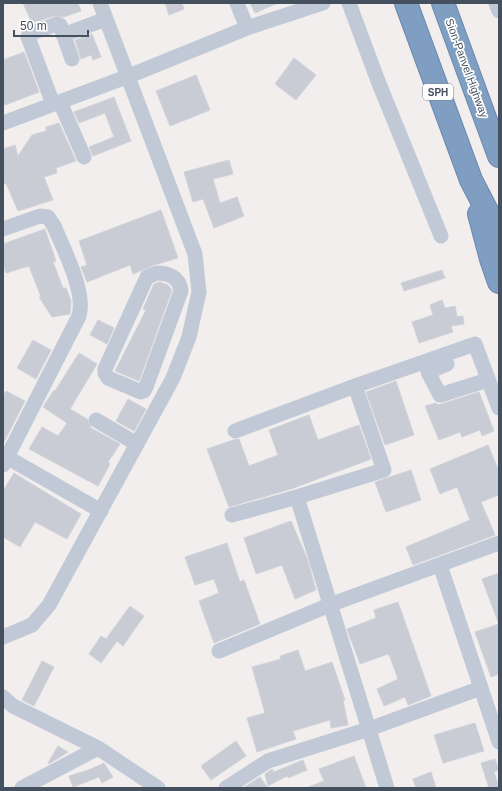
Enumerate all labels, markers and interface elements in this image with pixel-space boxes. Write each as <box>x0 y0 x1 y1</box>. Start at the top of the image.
scale bar <box>14 12 88 38</box>
street label: Sion-Panvel Highway <box>443 17 491 120</box>
text: 50 m <box>20 19 47 33</box>
road number: SPH <box>423 84 453 100</box>

